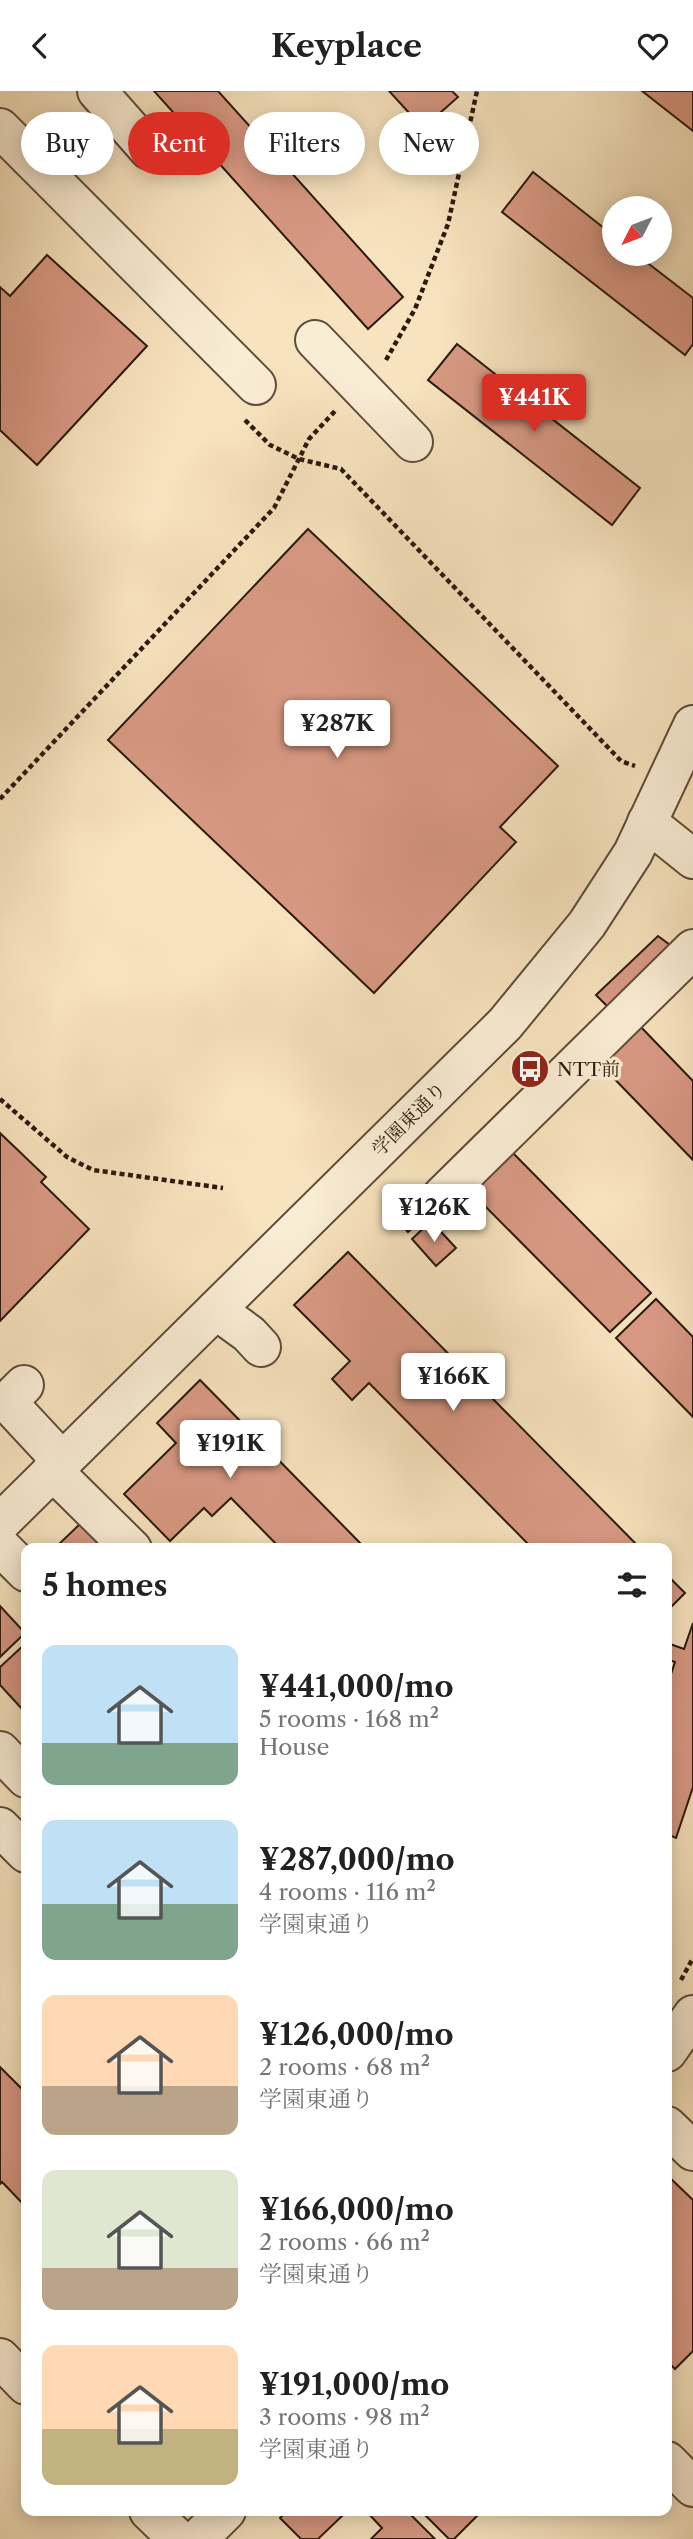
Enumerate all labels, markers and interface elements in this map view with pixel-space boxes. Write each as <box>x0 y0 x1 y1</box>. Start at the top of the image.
text: Keyplace <box>271 26 422 65</box>
icon: back <box>21 27 59 65</box>
icon: heart <box>634 27 672 65</box>
chip: Buy <box>21 112 114 175</box>
chip: Rent <box>128 112 230 175</box>
chip: Filters <box>244 112 365 175</box>
chip: New <box>379 112 479 175</box>
north arrow <box>602 196 672 266</box>
map controls <box>602 196 672 266</box>
pin: ¥441K <box>485 375 583 434</box>
text: ¥441K <box>498 383 570 411</box>
pin: ¥287K <box>288 701 386 760</box>
text: ¥287K <box>300 709 374 737</box>
bus stop icon: NTT前 <box>509 1048 551 1090</box>
place label: NTT前 <box>557 1058 620 1081</box>
street label: 学園東通り <box>367 1077 451 1161</box>
pin: ¥126K <box>385 1185 483 1244</box>
text: ¥126K <box>398 1193 470 1221</box>
pin: ¥166K <box>404 1353 502 1413</box>
text: ¥166K <box>417 1362 489 1390</box>
pin: ¥191K <box>181 1421 279 1480</box>
text: ¥191K <box>196 1429 264 1457</box>
icon: filters <box>613 1566 651 1604</box>
text: 5 homes <box>42 1567 167 1604</box>
text: ¥441,000/mo <box>259 1668 454 1705</box>
icon: home <box>98 1673 182 1757</box>
text: 5 rooms · 168 m² <box>259 1705 439 1733</box>
text: House <box>259 1733 329 1761</box>
text: ¥287,000/mo <box>259 1841 455 1878</box>
icon: home <box>98 1848 182 1932</box>
text: 4 rooms · 116 m² <box>259 1878 436 1906</box>
text: 学園東通り <box>259 1910 374 1938</box>
text: ¥126,000/mo <box>259 2016 454 2053</box>
icon: home <box>98 2023 182 2107</box>
text: 2 rooms · 68 m² <box>259 2053 430 2081</box>
text: 学園東通り <box>259 2085 374 2113</box>
text: ¥166,000/mo <box>259 2191 454 2228</box>
icon: home <box>98 2198 182 2282</box>
text: 2 rooms · 66 m² <box>259 2228 430 2256</box>
text: 学園東通り <box>259 2260 374 2288</box>
text: ¥191,000/mo <box>259 2366 449 2403</box>
icon: home <box>98 2373 182 2457</box>
text: 3 rooms · 98 m² <box>259 2403 430 2431</box>
text: 学園東通り <box>259 2435 374 2463</box>

